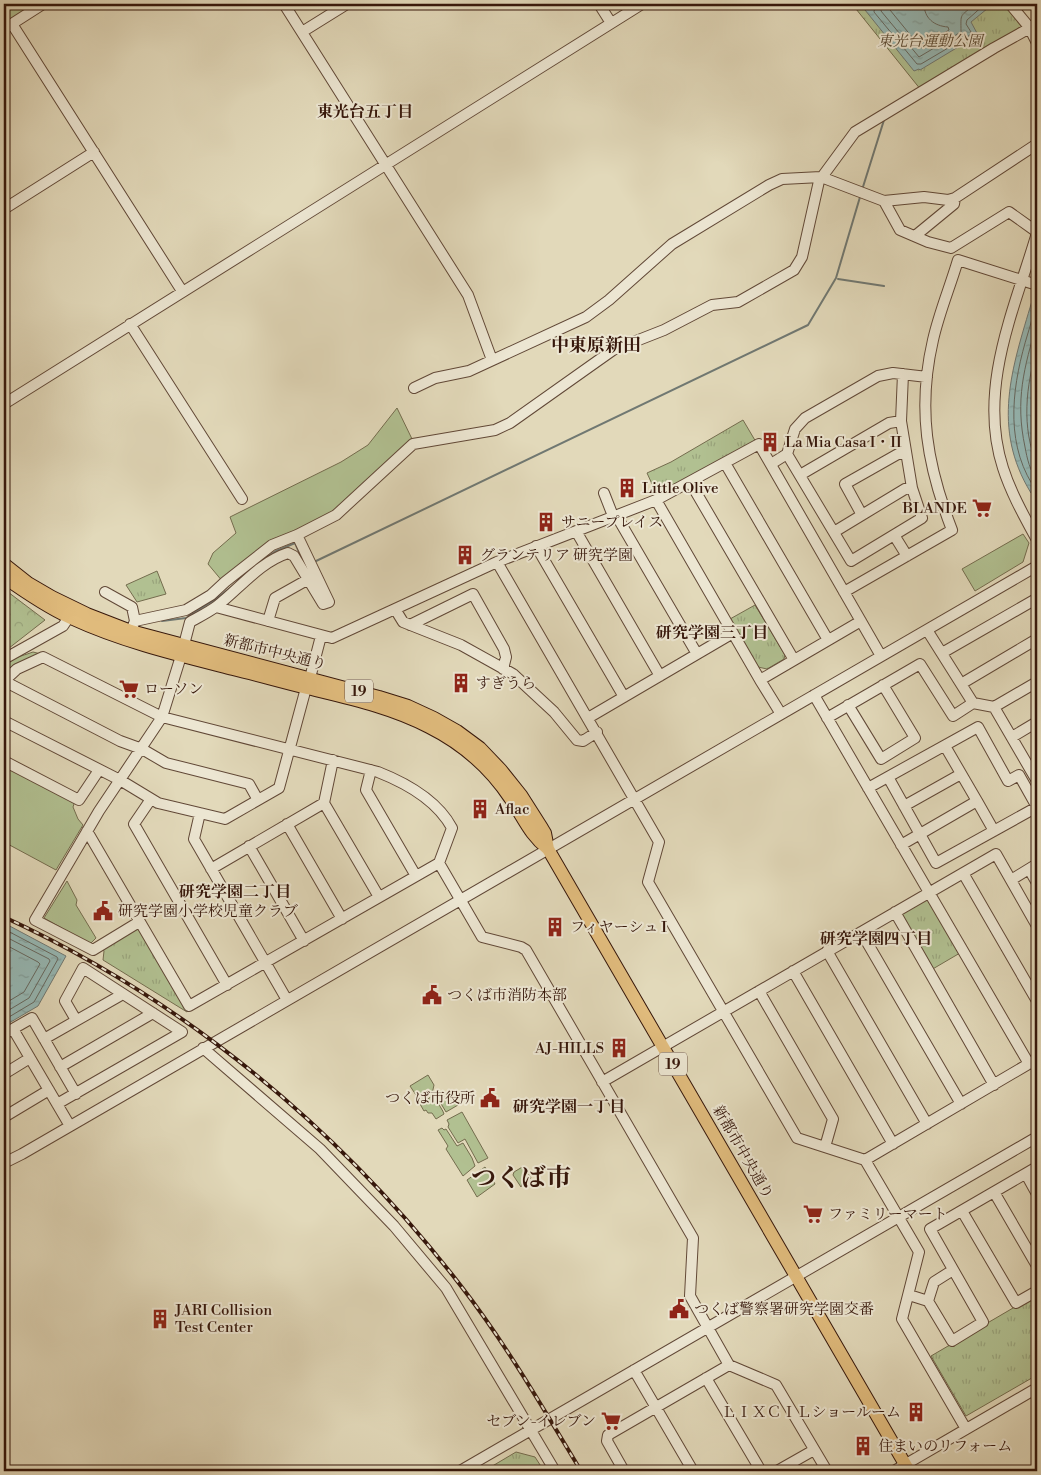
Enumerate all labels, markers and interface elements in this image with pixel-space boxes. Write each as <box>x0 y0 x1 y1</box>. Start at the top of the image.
park label: 東光台運動公園 <box>877 32 985 51</box>
district label: 東光台五丁目 <box>317 102 413 122</box>
district label: 中東原新田 <box>551 334 641 357</box>
building icon: La Mia Casa I・II <box>759 431 781 453</box>
place label: La Mia Casa I・II <box>785 433 902 452</box>
building icon: Little Olive <box>616 477 638 499</box>
place label: Little Olive <box>642 479 719 498</box>
supermarket icon: BLANDE <box>971 497 993 519</box>
place label: BLANDE <box>902 499 967 518</box>
building icon: サニープレイス <box>535 511 557 533</box>
place label: サニープレイス <box>561 513 663 532</box>
building icon: グランテリア 研究学園 <box>454 544 476 566</box>
place label: グランテリア 研究学園 <box>480 546 633 565</box>
district label: 研究学園三丁目 <box>656 623 768 643</box>
street label: 新都市中央通り <box>222 631 328 674</box>
building icon: すぎうら <box>450 672 472 694</box>
place label: すぎうら <box>476 674 536 693</box>
supermarket icon: ローソン <box>118 678 140 700</box>
road number: 19 <box>345 679 373 702</box>
place label: ローソン <box>144 680 203 699</box>
building icon: Aflac <box>469 798 491 820</box>
place label: Aflac <box>494 800 529 819</box>
district label: 研究学園二丁目 <box>179 882 291 902</box>
public building icon: 研究学園小学校児童クラブ <box>92 900 114 922</box>
place label: 研究学園小学校児童クラブ <box>118 902 298 921</box>
building icon: フィヤーシュ I <box>544 916 566 938</box>
place label: フィヤーシュ I <box>570 918 667 937</box>
district label: 研究学園四丁目 <box>820 929 932 949</box>
public building icon: つくば市消防本部 <box>421 984 443 1006</box>
place label: つくば市消防本部 <box>447 986 567 1005</box>
building icon: AJ-HILLS <box>608 1037 630 1059</box>
place label: AJ-HILLS <box>534 1039 604 1058</box>
road number: 19 <box>659 1052 687 1076</box>
public building icon: つくば市役所 <box>479 1087 501 1109</box>
place label: つくば市役所 <box>385 1089 475 1108</box>
district label: 研究学園一丁目 <box>513 1097 625 1117</box>
street label: 新都市中央通り <box>708 1102 777 1202</box>
district label: つくば市 <box>471 1163 571 1194</box>
supermarket icon: ファミリーマート <box>802 1203 824 1225</box>
place label: ファミリーマート <box>828 1205 948 1224</box>
public building icon: つくば警察署研究学園交番 <box>668 1298 690 1320</box>
place label: つくば警察署研究学園交番 <box>694 1300 874 1319</box>
place label: JARI Collision Test Center <box>174 1301 272 1337</box>
building icon: JARI Collision Test Center <box>149 1308 171 1330</box>
building icon: ＬＩＸＣＩＬショールーム <box>905 1401 927 1423</box>
place label: ＬＩＸＣＩＬショールーム <box>722 1403 901 1422</box>
supermarket icon: セブン-イレブン <box>600 1410 622 1432</box>
place label: セブン-イレブン <box>486 1412 596 1431</box>
building icon: 住まいのリフォーム <box>852 1435 874 1457</box>
place label: 住まいのリフォーム <box>878 1437 1012 1456</box>

